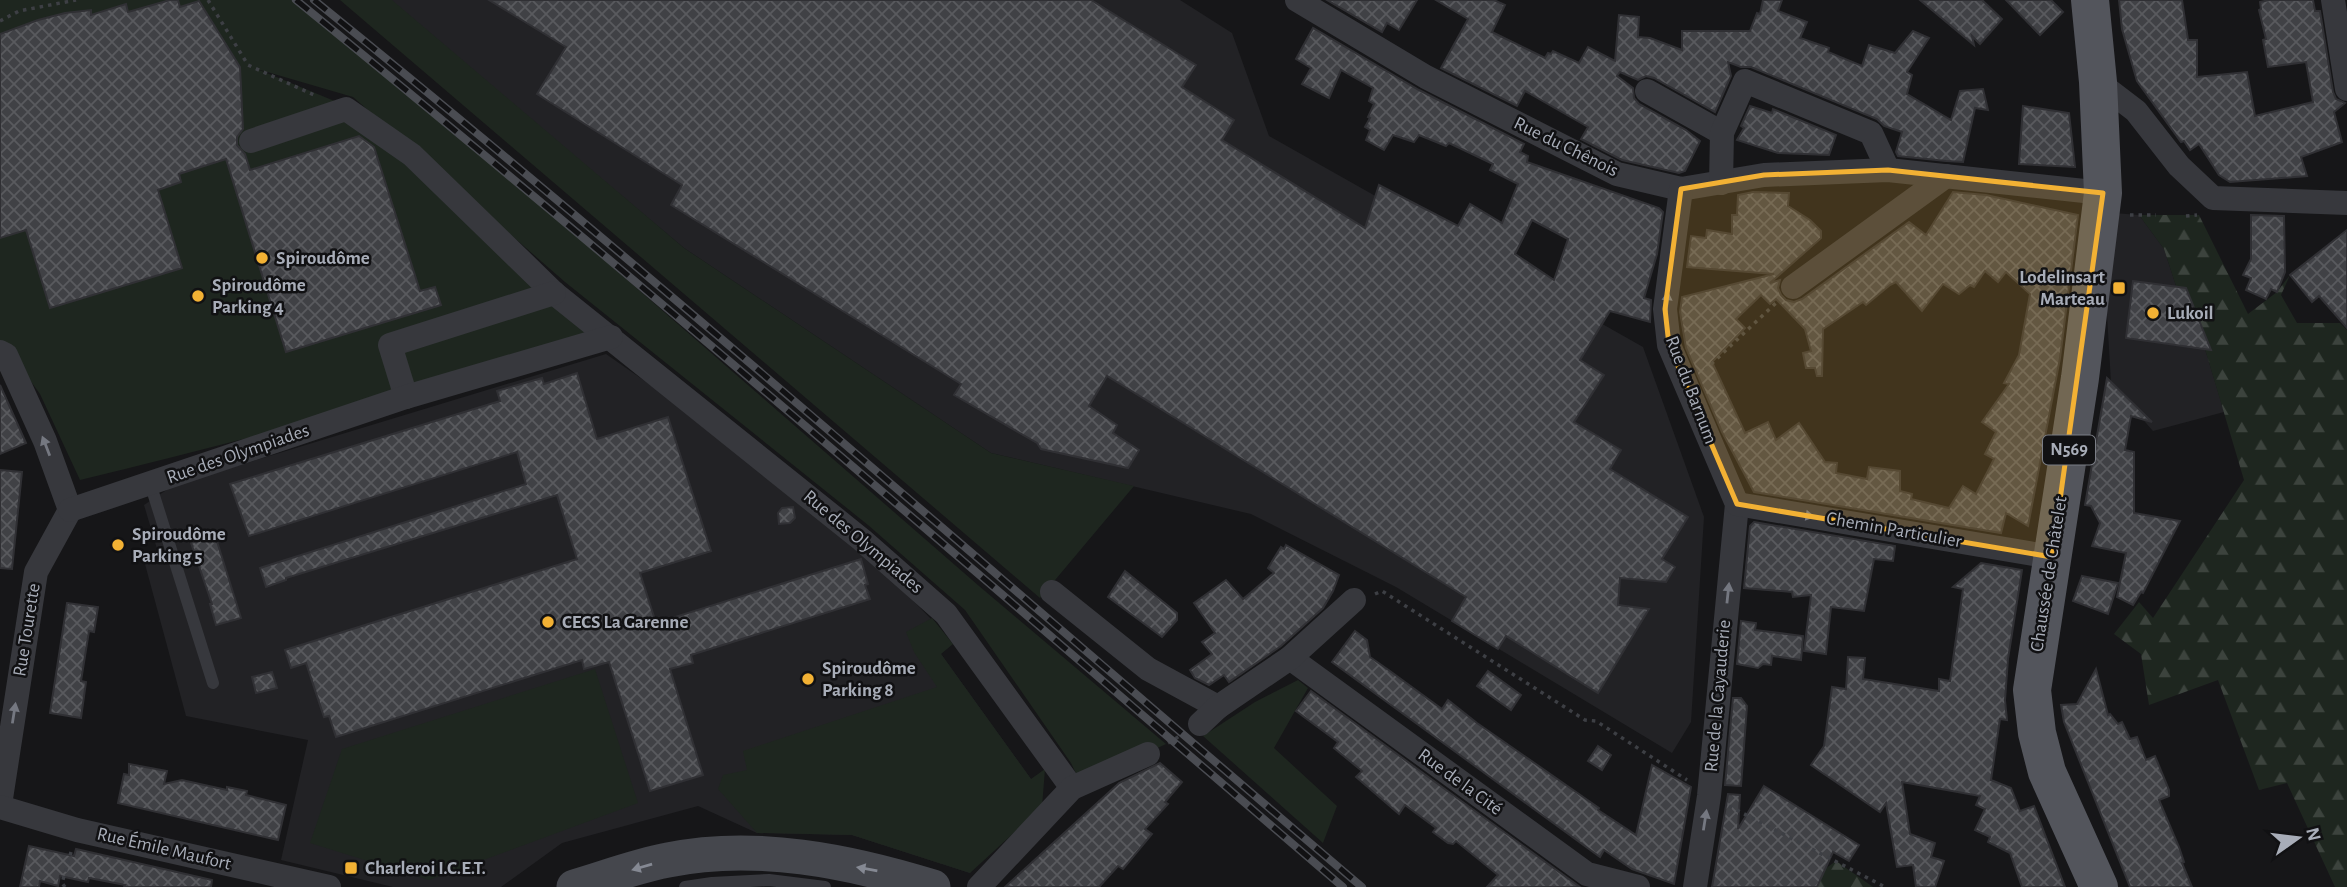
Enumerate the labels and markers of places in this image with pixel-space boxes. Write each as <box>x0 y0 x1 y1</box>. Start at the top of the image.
place label: Spiroudôme <box>276 249 370 268</box>
marker: Spiroudôme <box>254 250 270 266</box>
place label: Lodelinsart Marteau <box>2019 268 2106 309</box>
place label: Spiroudôme Parking 4 <box>212 276 306 317</box>
marker: Lodelinsart Marteau <box>2111 280 2127 296</box>
marker: Spiroudôme Parking 4 <box>190 288 206 304</box>
place label: Lukoil <box>2167 304 2214 323</box>
marker: Lukoil <box>2145 305 2161 321</box>
place label: Spiroudôme Parking 5 <box>132 525 226 566</box>
marker: Spiroudôme Parking 5 <box>110 537 126 553</box>
place label: CECS La Garenne <box>562 613 688 632</box>
marker: CECS La Garenne <box>540 614 556 630</box>
place label: Spiroudôme Parking 8 <box>822 659 916 700</box>
marker: Spiroudôme Parking 8 <box>800 671 816 687</box>
place label: Charleroi I.C.E.T. <box>365 859 486 878</box>
marker: Charleroi I.C.E.T. <box>343 860 359 876</box>

